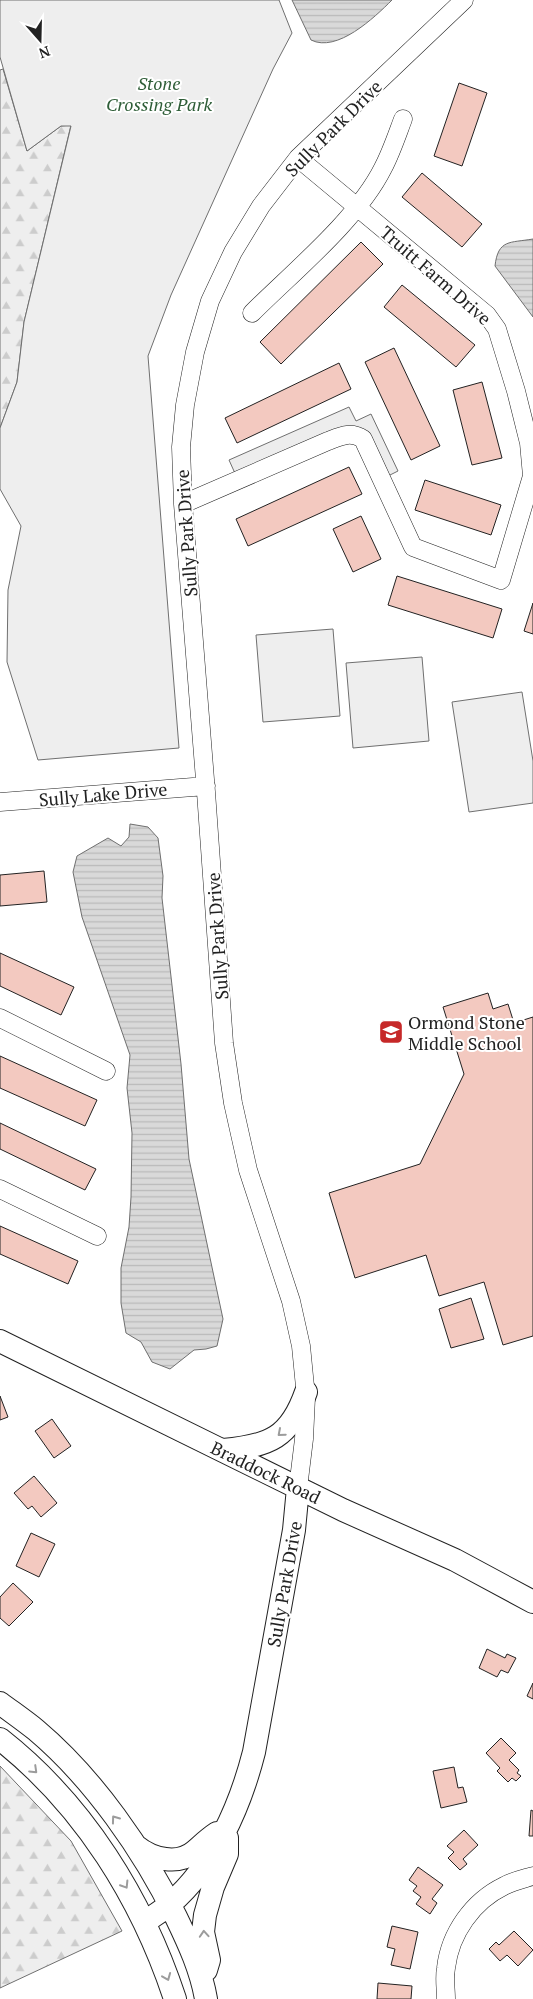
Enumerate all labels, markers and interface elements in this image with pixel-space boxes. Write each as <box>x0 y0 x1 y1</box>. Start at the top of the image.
north arrow <box>15 15 65 65</box>
text: N <box>36 42 53 64</box>
park label: Stone Crossing Park <box>106 71 212 116</box>
street label: Sully Park Drive <box>279 74 387 182</box>
street label: Truitt Farm Drive <box>375 220 497 330</box>
street label: Sully Park Drive <box>170 469 202 597</box>
street label: Sully Lake Drive <box>38 776 168 812</box>
street label: Sully Park Drive <box>201 872 233 1000</box>
place label: Ormond Stone Middle School <box>408 1010 525 1055</box>
school or university icon: Ormond Stone Middle School <box>378 1019 404 1045</box>
one-way arrow <box>277 1427 286 1436</box>
street label: Braddock Road <box>207 1435 325 1509</box>
street label: Sully Park Drive <box>261 1519 307 1649</box>
one-way arrow <box>28 1764 37 1773</box>
one-way arrow <box>112 1815 121 1825</box>
one-way arrow <box>118 1879 128 1888</box>
one-way arrow <box>199 1930 210 1938</box>
one-way arrow <box>161 1972 171 1980</box>

